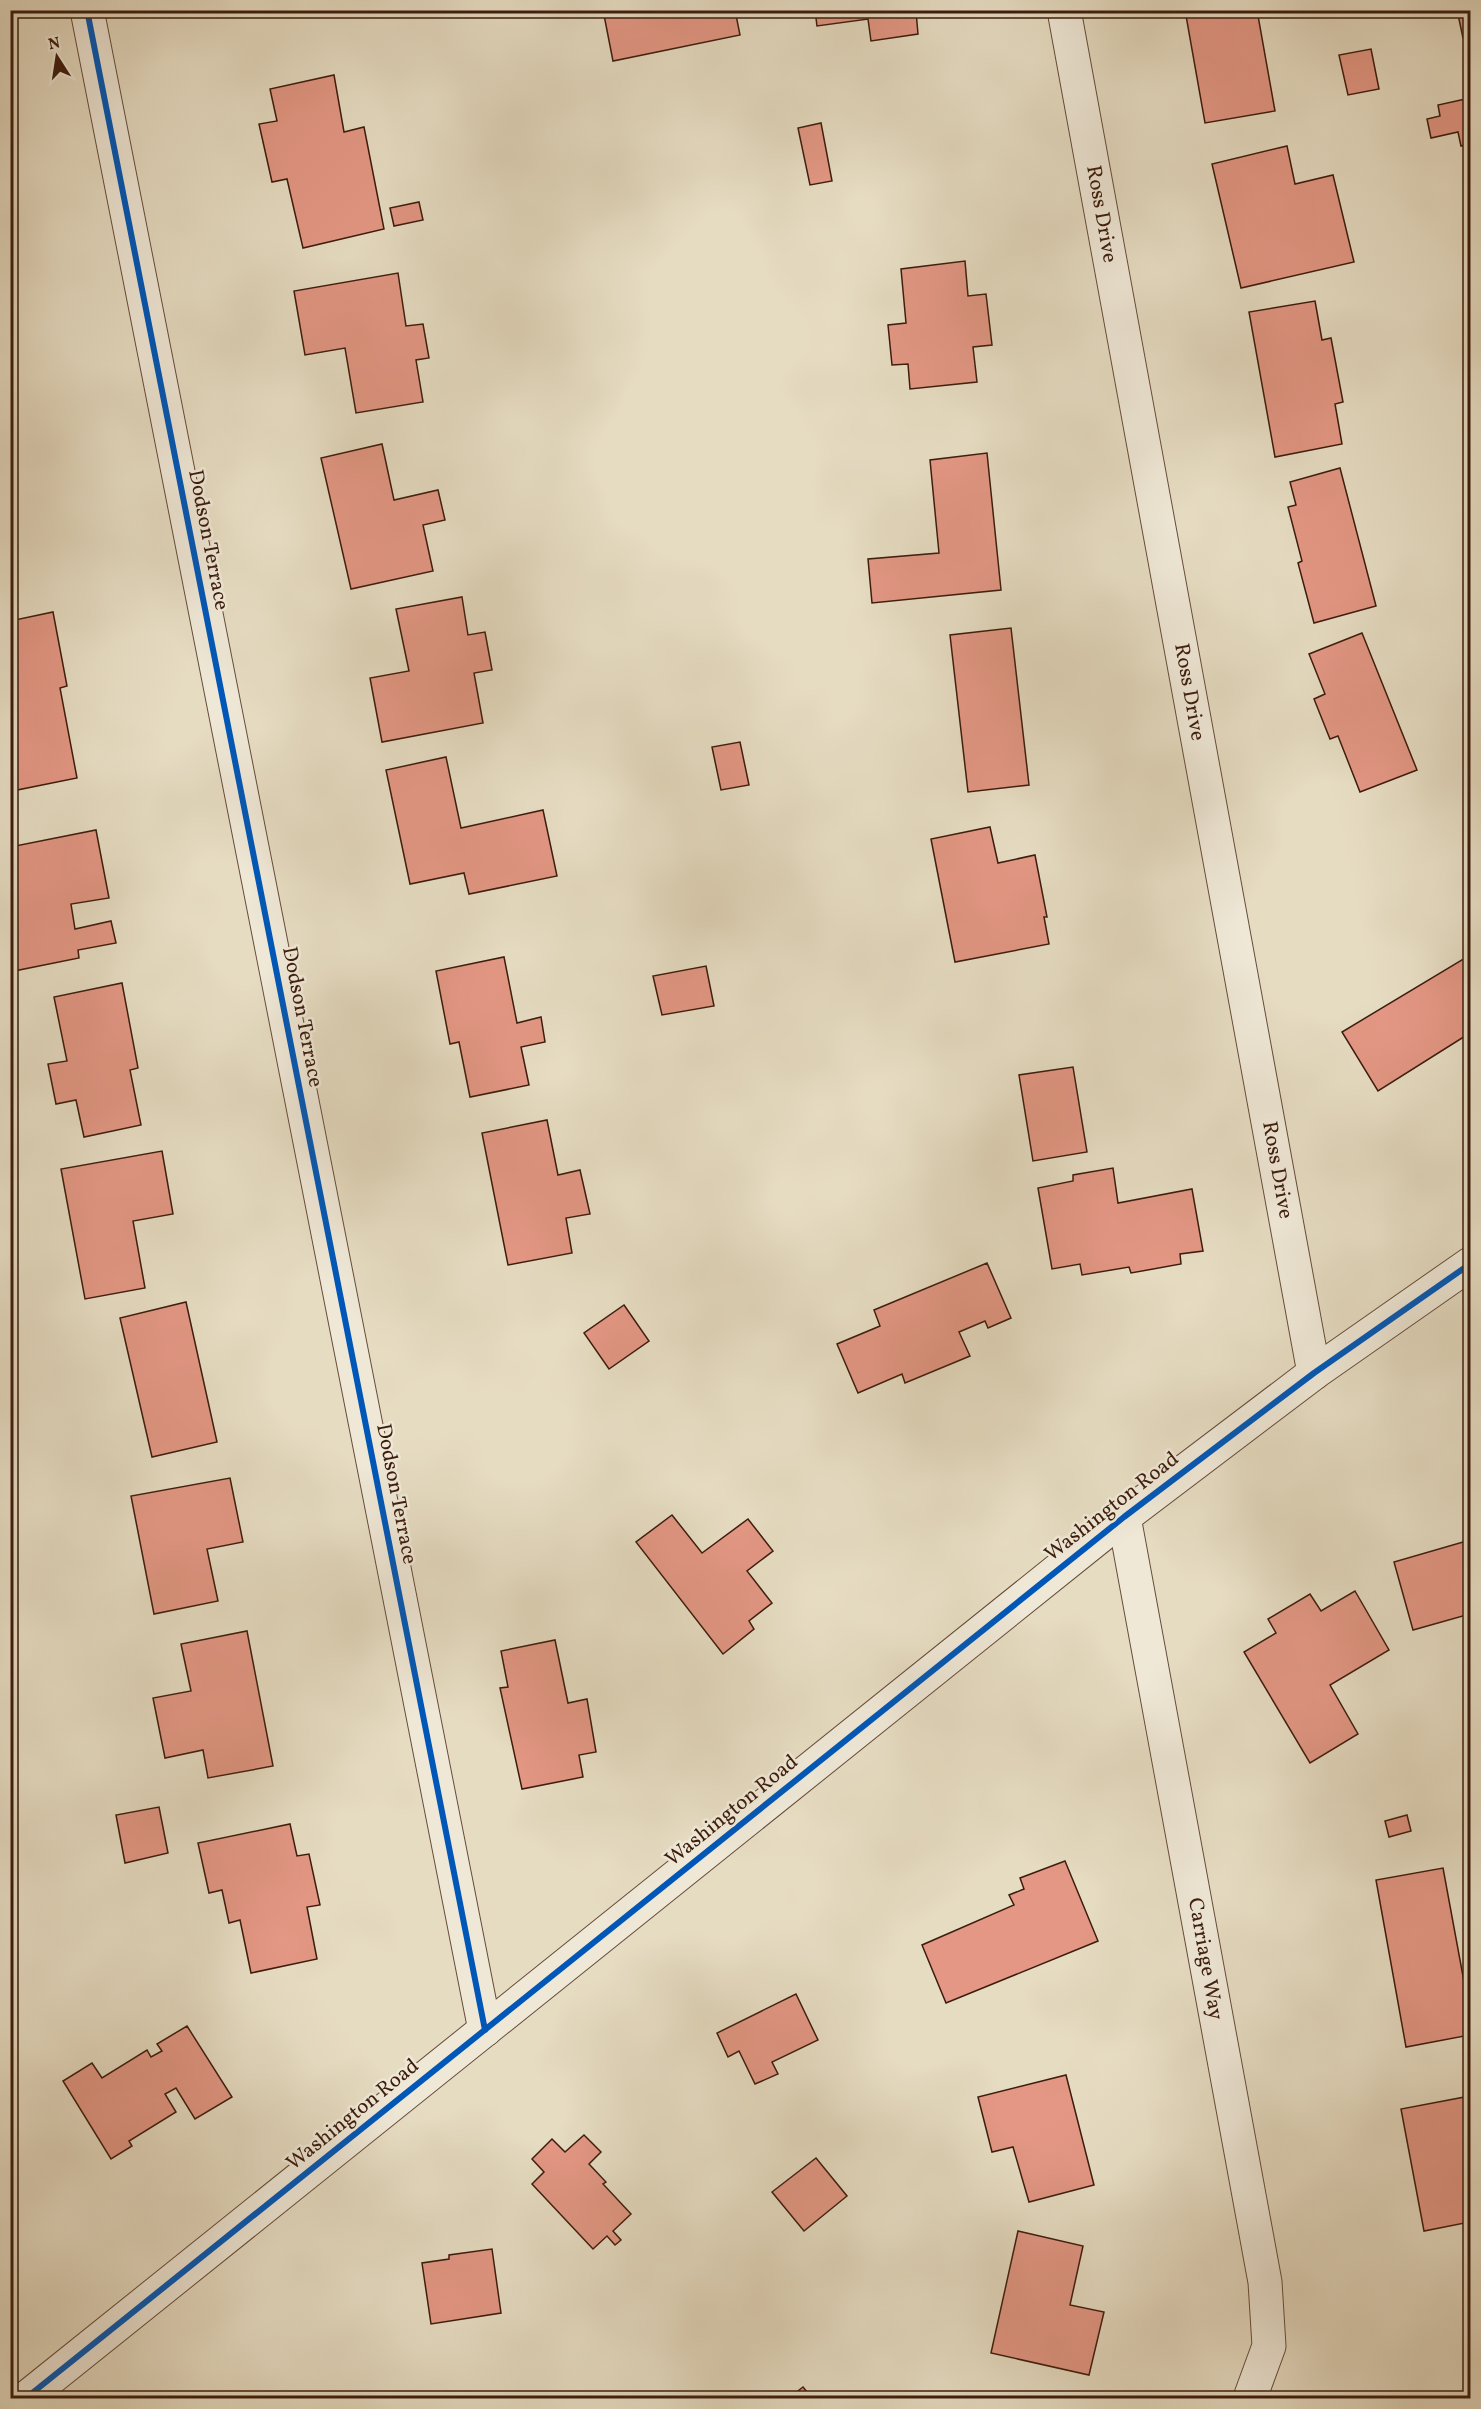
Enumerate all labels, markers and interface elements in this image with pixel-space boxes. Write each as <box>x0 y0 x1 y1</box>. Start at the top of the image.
north arrow <box>27 27 87 87</box>
text: N <box>46 32 63 56</box>
street label: Ross Drive <box>1078 163 1124 265</box>
street label: Dodson Terrace <box>180 467 236 613</box>
street label: Ross Drive <box>1166 641 1212 743</box>
street label: Dodson Terrace <box>274 944 330 1090</box>
street label: Ross Drive <box>1254 1119 1300 1221</box>
street label: Dodson Terrace <box>368 1421 424 1567</box>
street label: Washington Road <box>1039 1445 1185 1569</box>
street label: Washington Road <box>659 1748 805 1874</box>
street label: Carriage Way <box>1180 1896 1230 2023</box>
street label: Washington Road <box>280 2052 426 2178</box>

